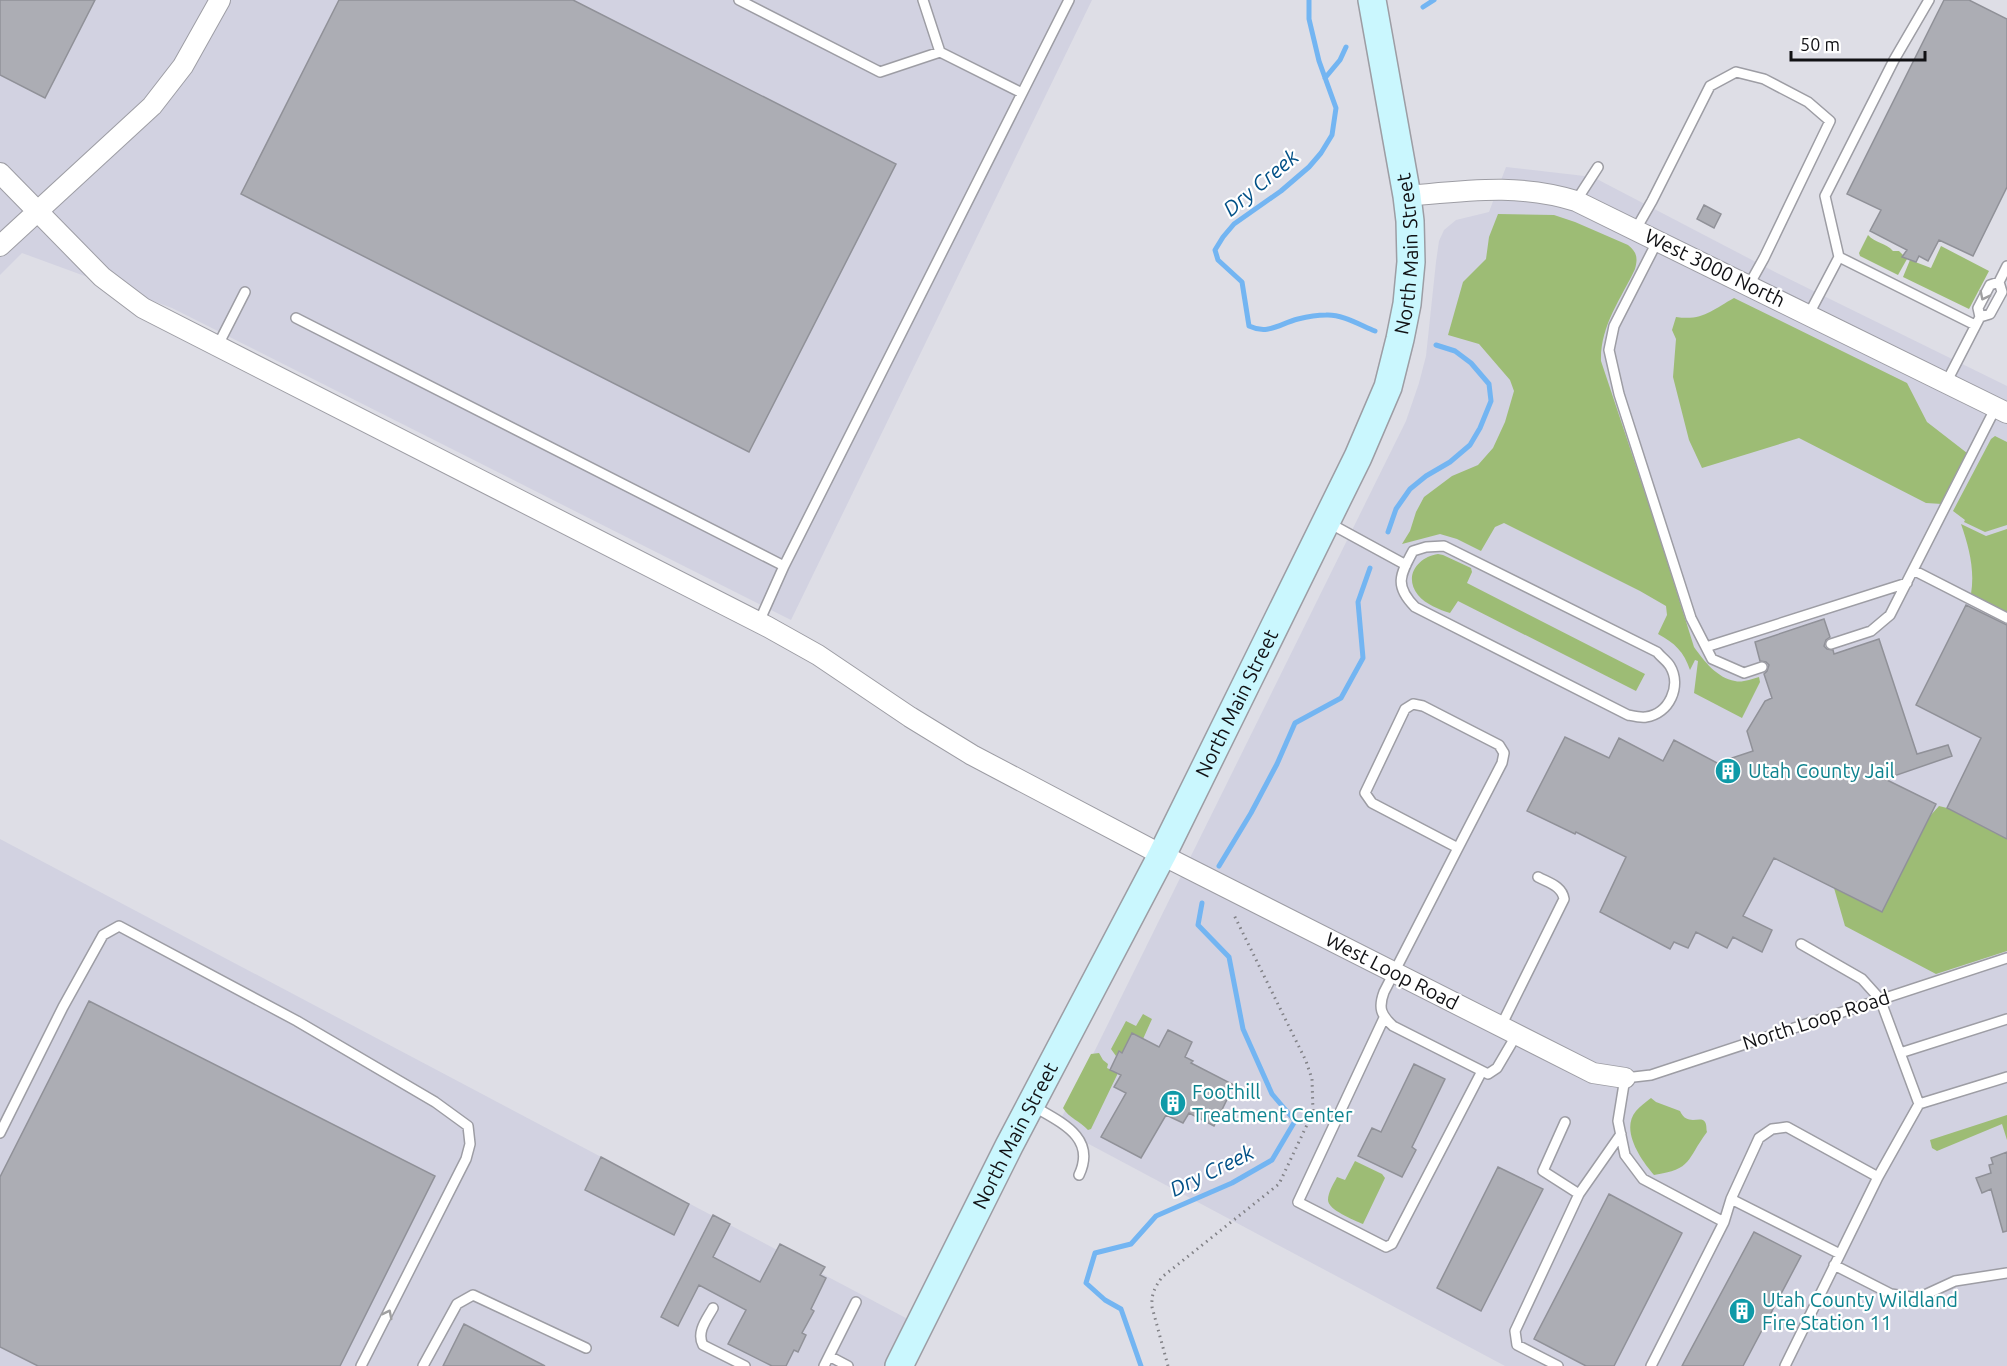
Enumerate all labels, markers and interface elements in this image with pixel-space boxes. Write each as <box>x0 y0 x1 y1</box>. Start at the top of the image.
scale bar <box>1791 24 1924 62</box>
text: 50 m <box>1800 34 1840 54</box>
water label: Dry Creek <box>1218 144 1303 221</box>
street label: North Main Street <box>1389 171 1422 336</box>
street label: West 3000 North <box>1641 224 1789 311</box>
one-way arrow <box>1980 289 1992 300</box>
street label: North Main Street <box>1190 625 1282 781</box>
building icon: Utah County Jail <box>1713 756 1743 786</box>
place label: Utah County Jail <box>1748 759 1895 782</box>
street label: West Loop Road <box>1322 927 1463 1014</box>
street label: North Loop Road <box>1739 985 1892 1054</box>
street label: North Main Street <box>967 1058 1062 1213</box>
place label: Foothill Treatment Center <box>1192 1080 1353 1126</box>
building icon: Foothill Treatment Center <box>1158 1088 1188 1118</box>
water label: Dry Creek <box>1166 1139 1258 1201</box>
place label: Utah County Wildland Fire Station 11 <box>1762 1288 1958 1334</box>
building icon: Utah County Wildland Fire Station 11 <box>1727 1296 1757 1326</box>
one-way arrow <box>380 1309 392 1320</box>

